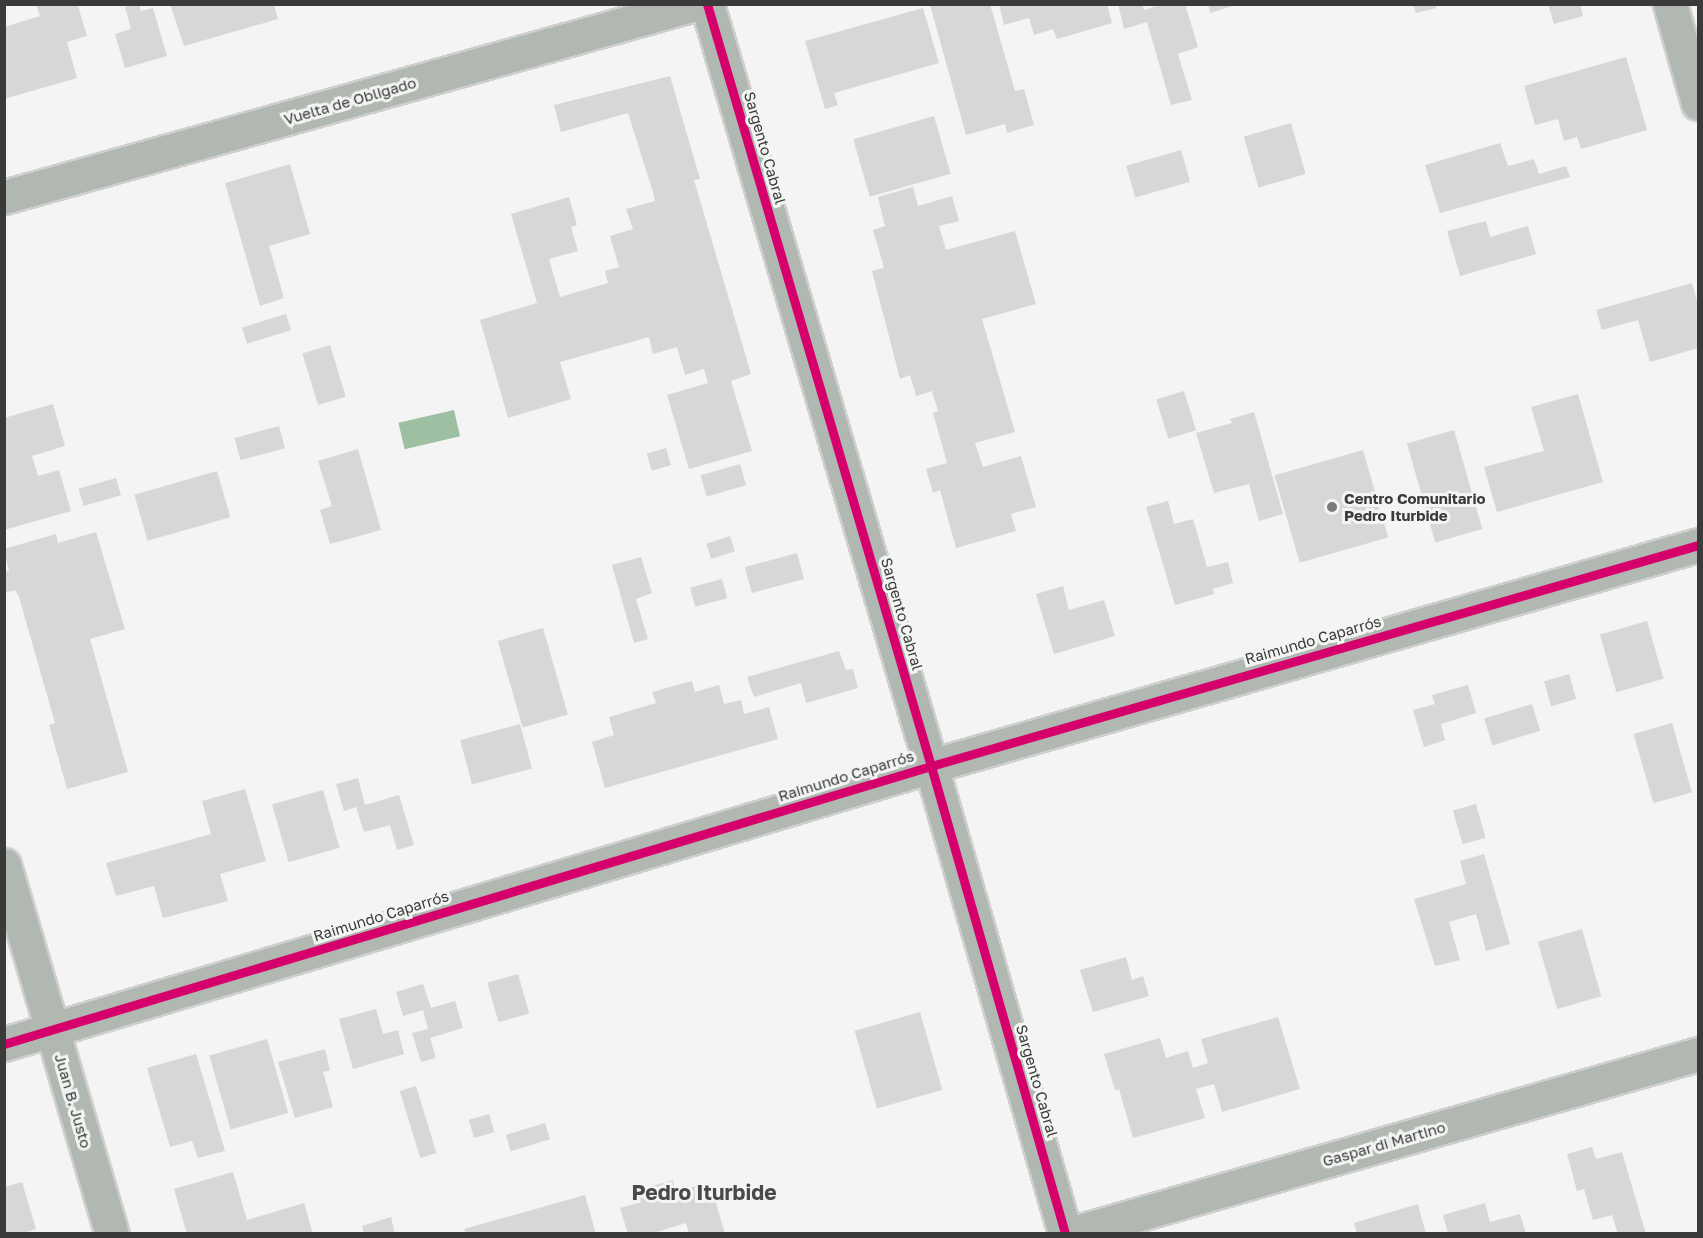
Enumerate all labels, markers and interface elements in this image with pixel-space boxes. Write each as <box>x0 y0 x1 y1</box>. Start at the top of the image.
street label: Vuelta de Obligado <box>282 74 418 128</box>
street label: Sargento Cabral <box>740 90 790 206</box>
place label: Centro Comunitario Pedro Iturbide <box>1344 489 1485 524</box>
marker: Centro Comunitario Pedro Iturbide <box>1325 500 1339 514</box>
street label: Sargento Cabral <box>877 556 927 672</box>
street label: Raimundo Caparrós <box>1243 612 1383 668</box>
street label: Raimundo Caparrós <box>776 747 916 805</box>
street label: Raimundo Caparrós <box>311 887 451 945</box>
street label: Sargento Cabral <box>1012 1023 1062 1139</box>
street label: Juan B. Justo <box>51 1052 95 1150</box>
street label: Gaspar di Martino <box>1320 1118 1448 1170</box>
district label: Pedro Iturbide <box>631 1179 777 1205</box>

